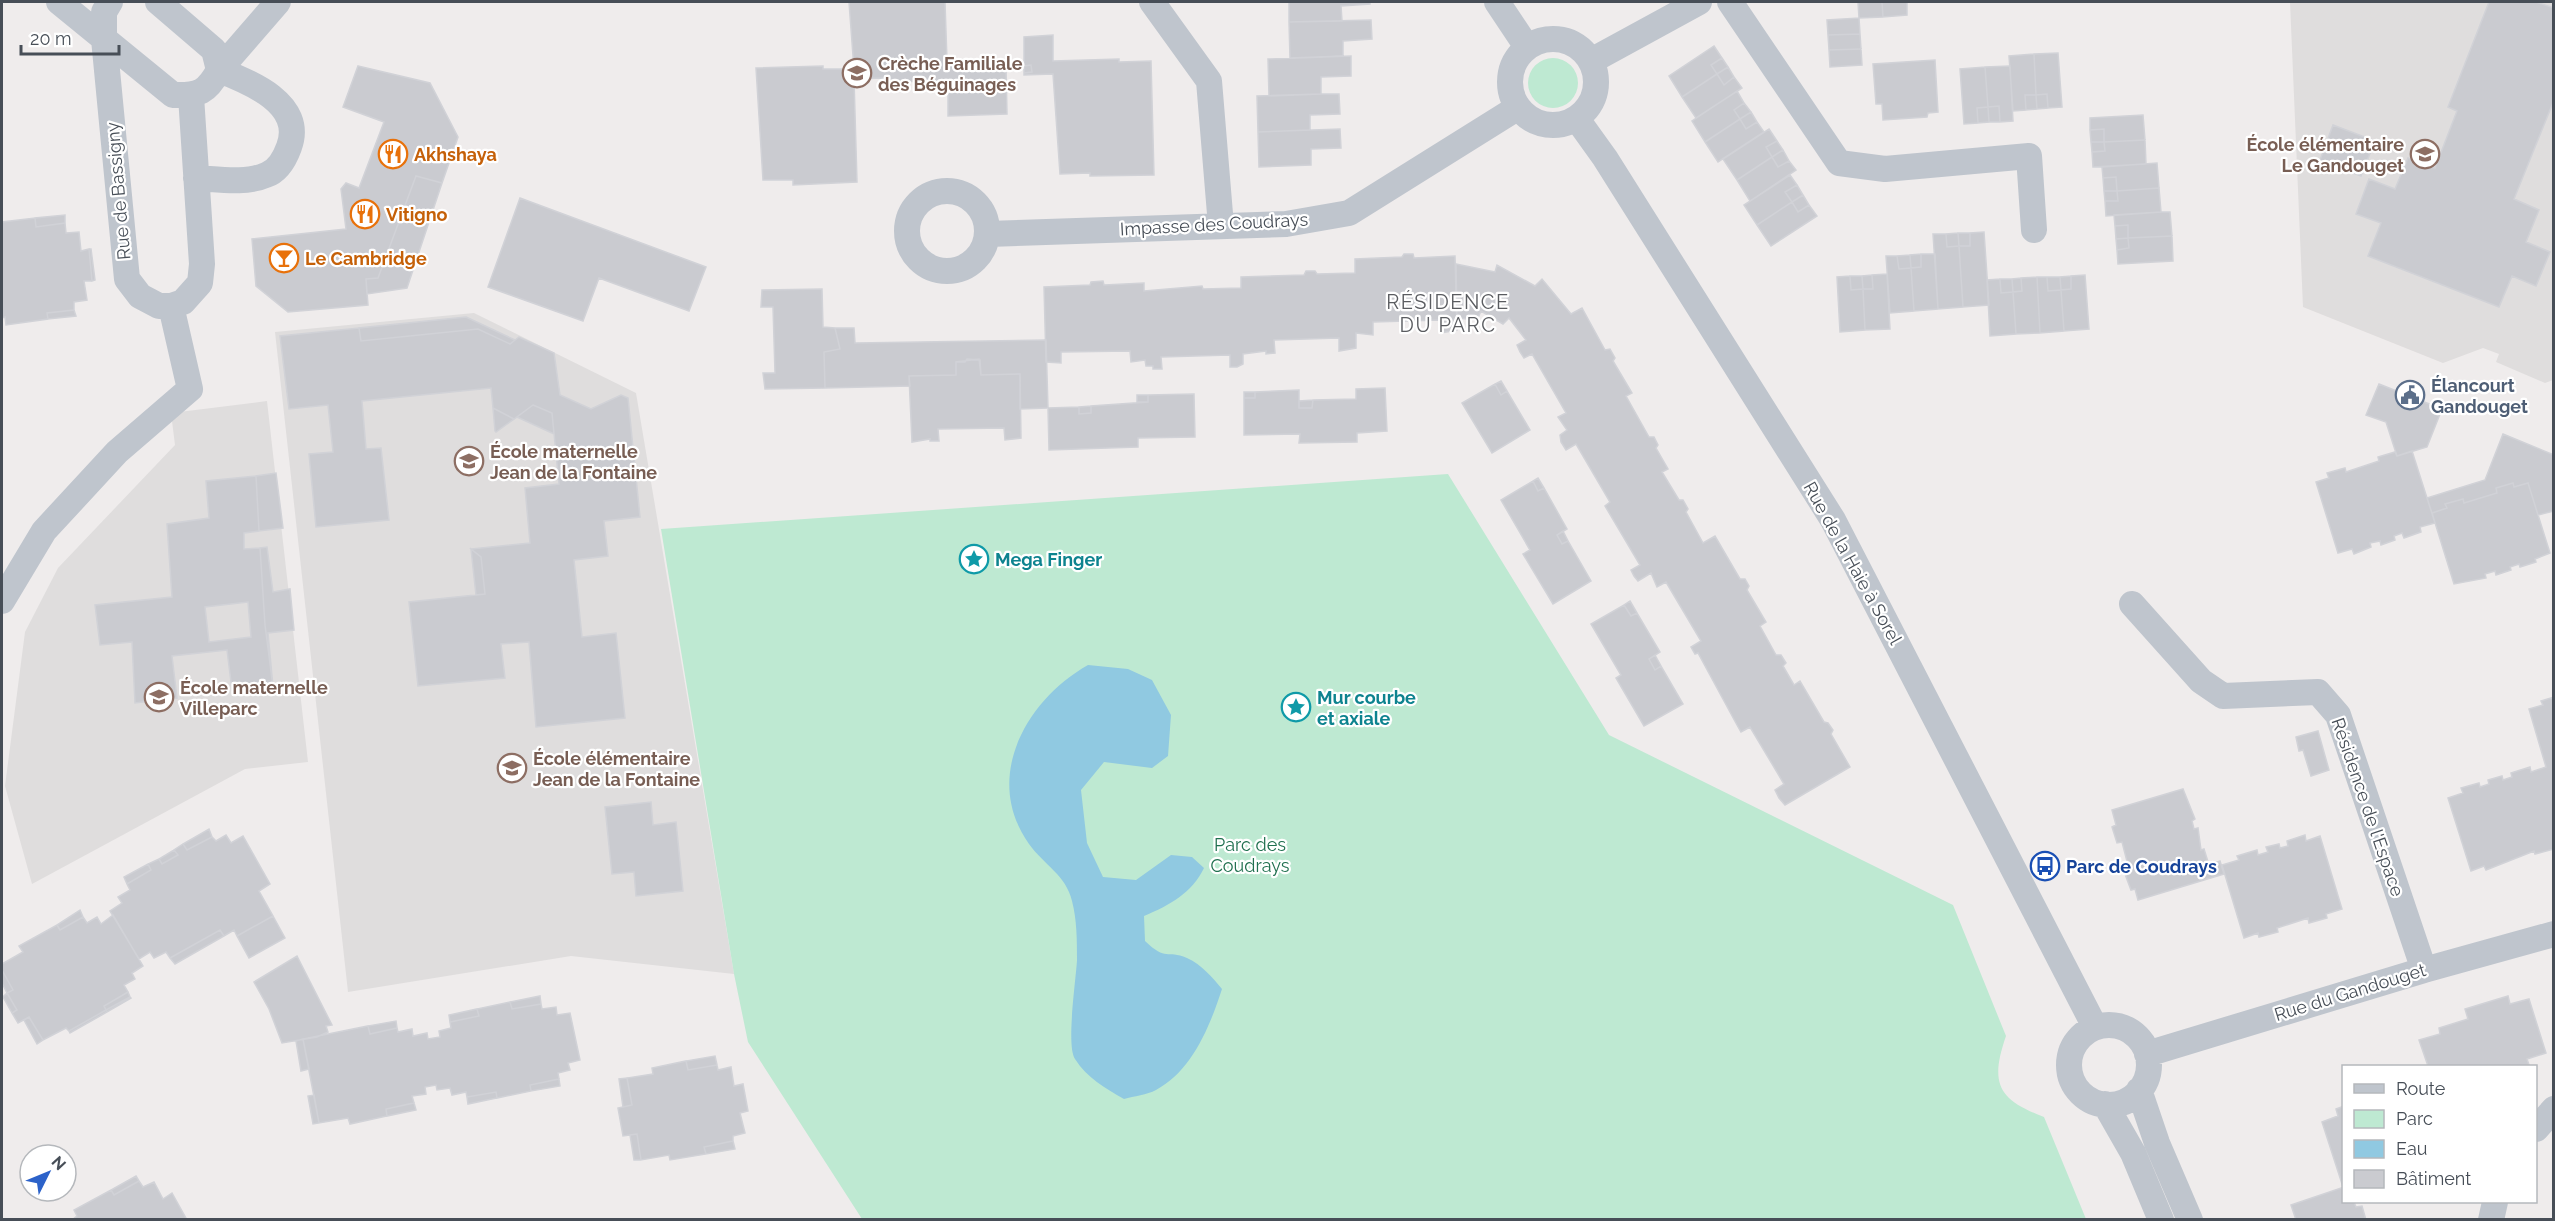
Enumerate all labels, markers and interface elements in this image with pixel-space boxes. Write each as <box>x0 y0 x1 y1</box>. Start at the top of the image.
scale bar <box>21 18 118 56</box>
text: 20 m <box>30 28 72 49</box>
place label: Crèche Familiale des Béguinages <box>878 53 1023 95</box>
school or university icon: Crèche Familiale des Béguinages <box>841 57 873 89</box>
street label: Rue de Bassigny <box>102 121 134 261</box>
place label: École élémentaire Le Gandouget <box>2247 134 2404 176</box>
restaurant icon: Akhshaya <box>377 138 409 170</box>
school or university icon: École élémentaire Le Gandouget <box>2409 138 2441 170</box>
place label: Akhshaya <box>414 144 497 165</box>
restaurant icon: Vitigno <box>349 198 381 230</box>
place label: Vitigno <box>386 204 448 225</box>
street label: Impasse des Coudrays <box>1119 209 1309 239</box>
bar icon: Le Cambridge <box>268 242 300 274</box>
place label: Le Cambridge <box>305 248 427 269</box>
district label: RÉSIDENCE DU PARC <box>1386 290 1510 337</box>
place label: Élancourt Gandouget <box>2431 375 2528 417</box>
public building icon: Élancourt Gandouget <box>2394 379 2426 411</box>
place label: École maternelle Jean de la Fontaine <box>490 441 657 483</box>
school or university icon: École maternelle Jean de la Fontaine <box>453 445 485 477</box>
street label: Rue de la Haie à Sorel <box>1800 478 1907 648</box>
place icon: Mega Finger <box>958 543 990 575</box>
place label: Mega Finger <box>995 549 1102 570</box>
place label: École maternelle Villeparc <box>180 677 328 719</box>
school or university icon: École maternelle Villeparc <box>143 681 175 713</box>
place label: Mur courbe et axiale <box>1317 687 1416 729</box>
place icon: Mur courbe et axiale <box>1280 691 1312 723</box>
street label: Résidence de l'Espace <box>2328 715 2409 899</box>
place label: École élémentaire Jean de la Fontaine <box>533 748 700 790</box>
school or university icon: École élémentaire Jean de la Fontaine <box>496 752 528 784</box>
park label: Parc des Coudrays <box>1211 834 1290 876</box>
bus stop icon: Parc de Coudrays <box>2029 850 2061 882</box>
place label: Parc de Coudrays <box>2066 856 2217 877</box>
street label: Rue du Gandouget <box>2272 959 2428 1025</box>
legend <box>2342 1065 2537 1203</box>
text: Route <box>2396 1078 2446 1099</box>
text: Parc <box>2396 1108 2433 1129</box>
text: Eau <box>2396 1138 2427 1159</box>
north arrow <box>18 1143 78 1203</box>
text: N <box>47 1152 70 1174</box>
text: Bâtiment <box>2396 1168 2471 1189</box>

